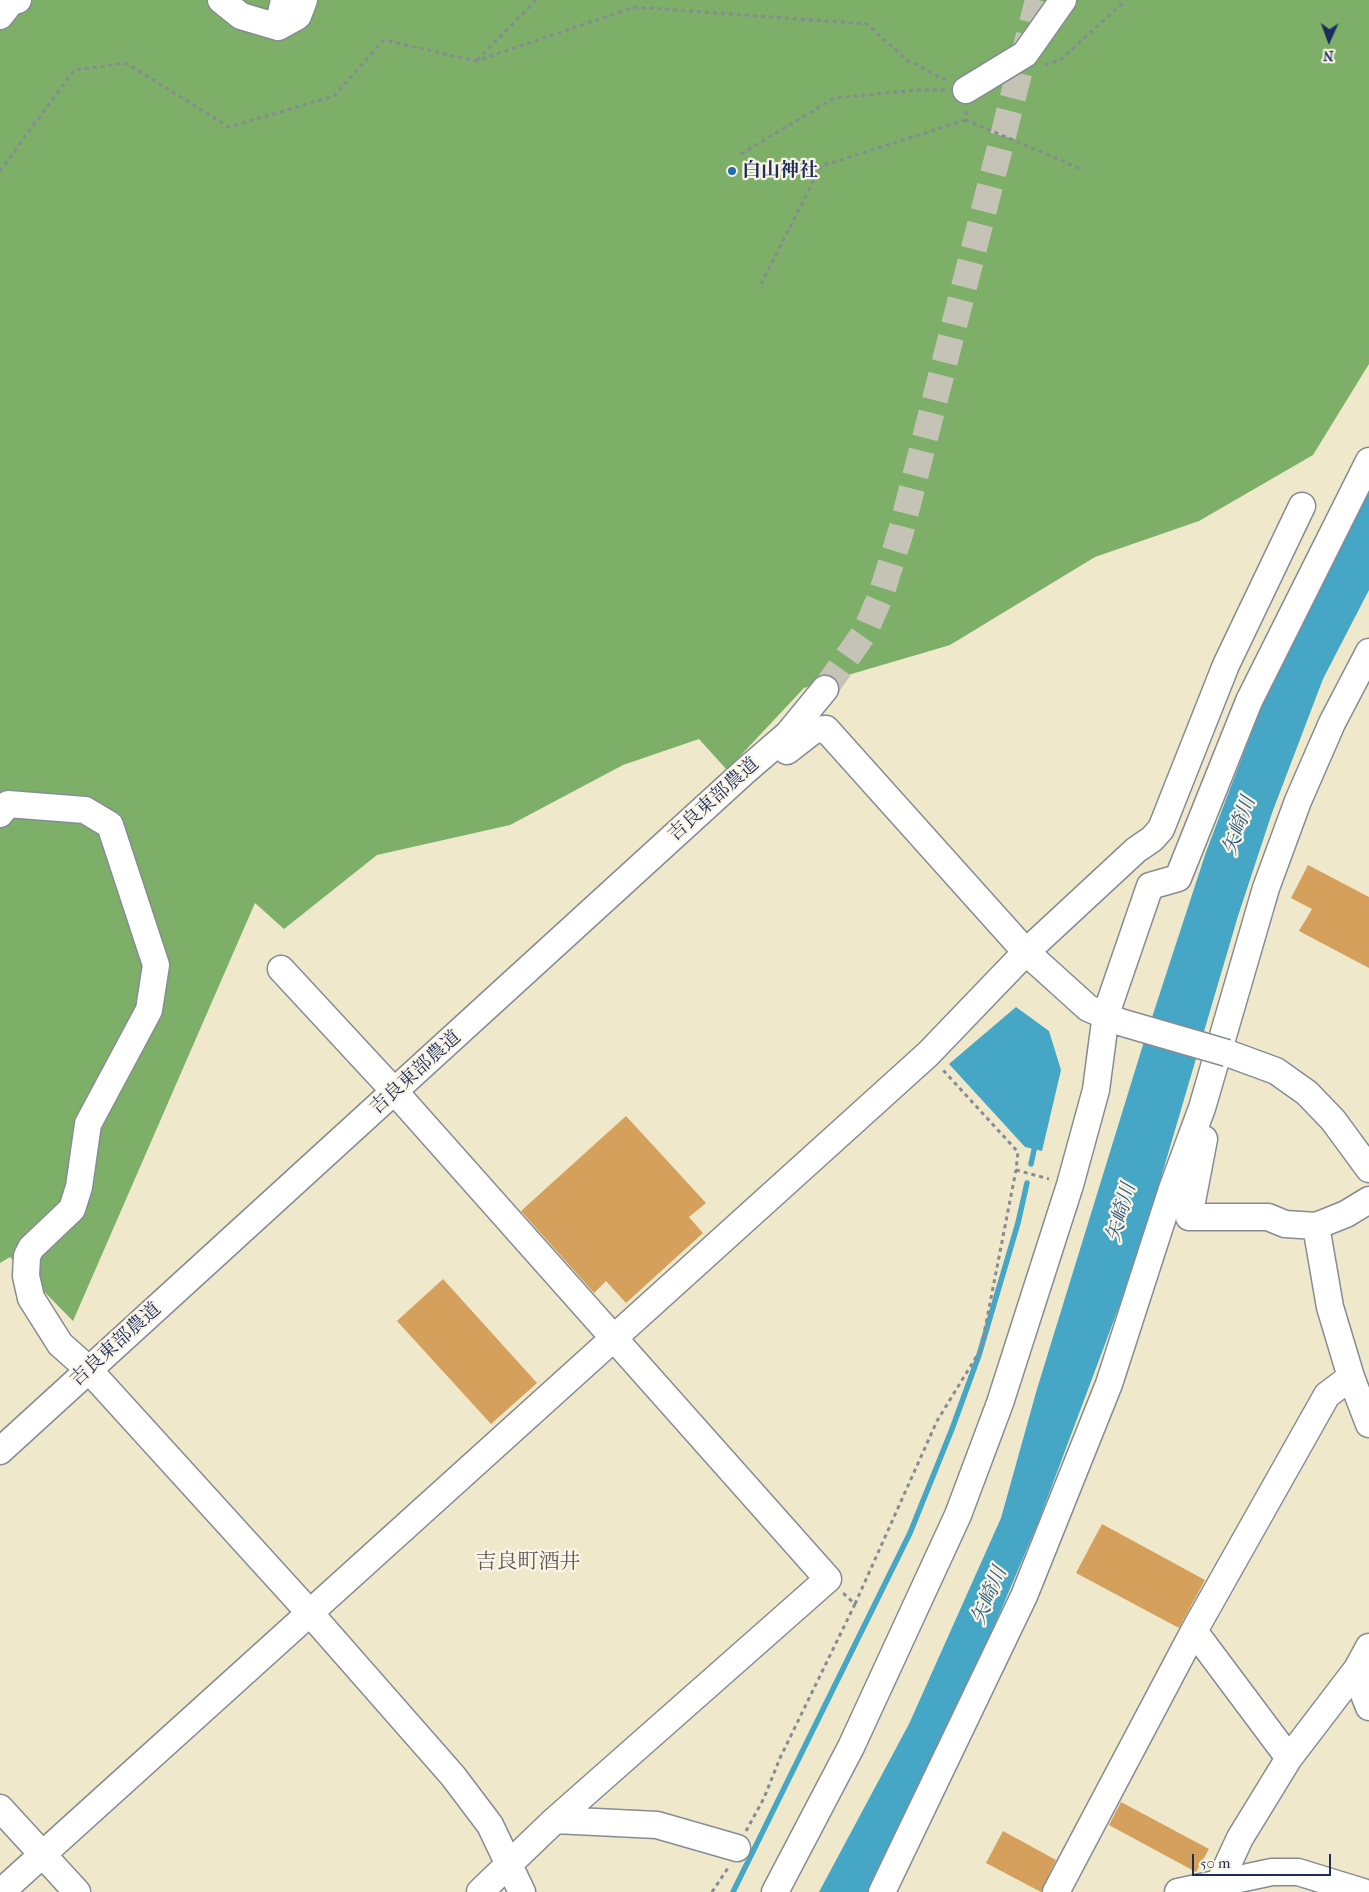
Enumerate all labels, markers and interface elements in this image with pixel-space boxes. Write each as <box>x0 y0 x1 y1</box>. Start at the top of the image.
north arrow <box>1304 15 1354 65</box>
text: N <box>1323 47 1334 64</box>
place label: 白山神社 <box>742 160 818 182</box>
marker: 白山神社 <box>726 165 738 177</box>
street label: 吉良東部農道 <box>664 753 764 847</box>
water label: 矢崎川 <box>1218 794 1262 858</box>
street label: 吉良東部農道 <box>366 1026 466 1120</box>
water label: 矢崎川 <box>1102 1181 1142 1245</box>
street label: 吉良東部農道 <box>66 1298 166 1392</box>
district label: 吉良町酒井 <box>476 1550 580 1576</box>
water label: 矢崎川 <box>967 1564 1013 1628</box>
scale bar <box>1194 1844 1333 1876</box>
text: 50 m <box>1200 1854 1230 1872</box>

